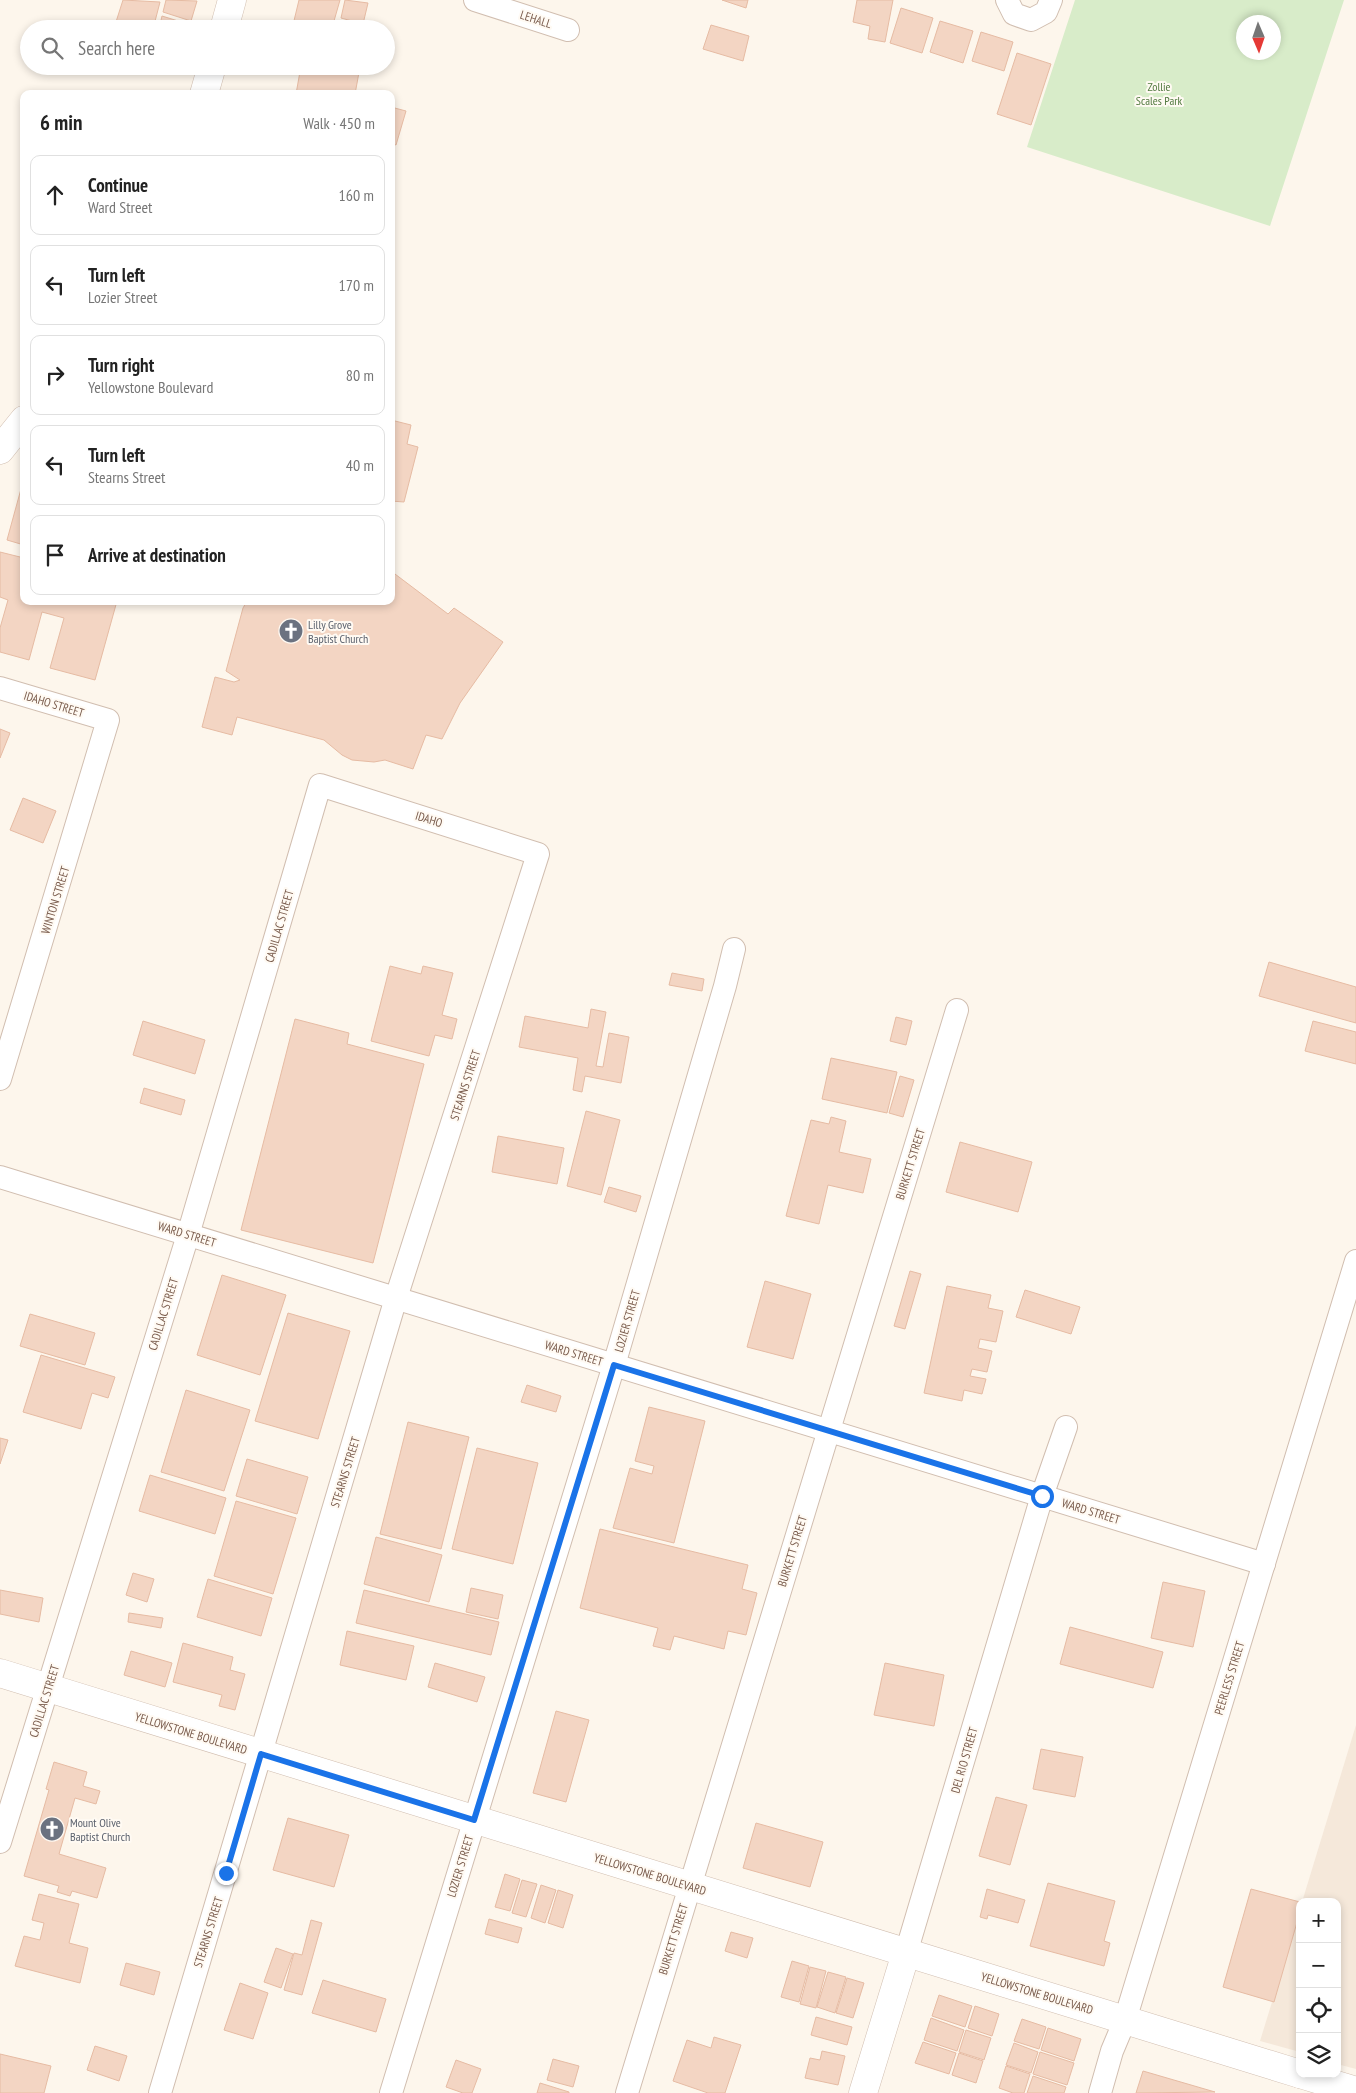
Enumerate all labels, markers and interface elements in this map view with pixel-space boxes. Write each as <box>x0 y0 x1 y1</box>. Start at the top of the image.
street label: LEHALL <box>518 7 554 31</box>
north arrow <box>1236 15 1281 60</box>
search box <box>20 20 395 75</box>
icon: search <box>38 34 66 62</box>
text: Search here <box>78 36 155 60</box>
park label: Zollie Scales Park <box>1136 79 1183 108</box>
text: 6 min <box>40 109 82 136</box>
text: Walk · 450 m <box>303 113 375 133</box>
text: Continue <box>88 173 148 197</box>
icon: ahead <box>41 181 69 209</box>
text: 160 m <box>339 185 374 205</box>
text: Ward Street <box>88 197 152 217</box>
text: Turn left <box>88 263 145 287</box>
icon: left <box>41 271 69 299</box>
text: 170 m <box>339 275 374 295</box>
text: Lozier Street <box>88 287 157 307</box>
text: Turn right <box>88 353 154 377</box>
icon: right <box>41 361 69 389</box>
text: 80 m <box>346 365 374 385</box>
text: Yellowstone Boulevard <box>88 377 213 397</box>
text: Turn left <box>88 443 145 467</box>
icon: left <box>41 451 69 479</box>
text: 40 m <box>346 455 374 475</box>
text: Stearns Street <box>88 467 165 487</box>
icon: arrive <box>41 541 69 569</box>
text: Arrive at destination <box>88 543 226 567</box>
place label: Lilly Grove Baptist Church <box>308 617 368 646</box>
church icon: Lilly Grove Baptist Church <box>278 618 304 644</box>
street label: IDAHO STREET <box>22 688 86 720</box>
street label: IDAHO <box>414 808 445 830</box>
street label: WINTON STREET <box>38 864 73 936</box>
street label: CADILLAC STREET <box>261 887 297 964</box>
street label: STEARNS STREET <box>447 1047 484 1122</box>
street label: BURKETT STREET <box>892 1126 928 1201</box>
street label: WARD STREET <box>156 1218 218 1250</box>
street label: CADILLAC STREET <box>145 1275 181 1352</box>
street label: LOZIER STREET <box>611 1288 643 1354</box>
street label: WARD STREET <box>543 1337 605 1369</box>
street label: STEARNS STREET <box>327 1434 363 1509</box>
route start <box>1031 1485 1054 1508</box>
street label: WARD STREET <box>1060 1495 1122 1527</box>
street label: BURKETT STREET <box>774 1513 810 1588</box>
street label: PEERLESS STREET <box>1211 1639 1248 1717</box>
street label: CADILLAC STREET <box>26 1662 62 1739</box>
street label: YELLOWSTONE BOULEVARD <box>133 1709 249 1757</box>
street label: DEL RIO STREET <box>947 1725 981 1795</box>
place label: Mount Olive Baptist Church <box>70 1815 130 1844</box>
church icon: Mount Olive Baptist Church <box>39 1816 65 1842</box>
street label: LOZIER STREET <box>443 1833 477 1899</box>
street label: YELLOWSTONE BOULEVARD <box>592 1850 708 1898</box>
route end <box>215 1862 238 1885</box>
street label: STEARNS STREET <box>190 1894 226 1969</box>
map controls <box>1296 1898 1341 2078</box>
button: + <box>1296 1898 1341 1943</box>
street label: BURKETT STREET <box>655 1901 691 1976</box>
button: − <box>1296 1943 1341 1988</box>
street label: YELLOWSTONE BOULEVARD <box>979 1969 1095 2017</box>
button: locate <box>1296 1988 1341 2033</box>
button: layers <box>1296 2033 1341 2078</box>

